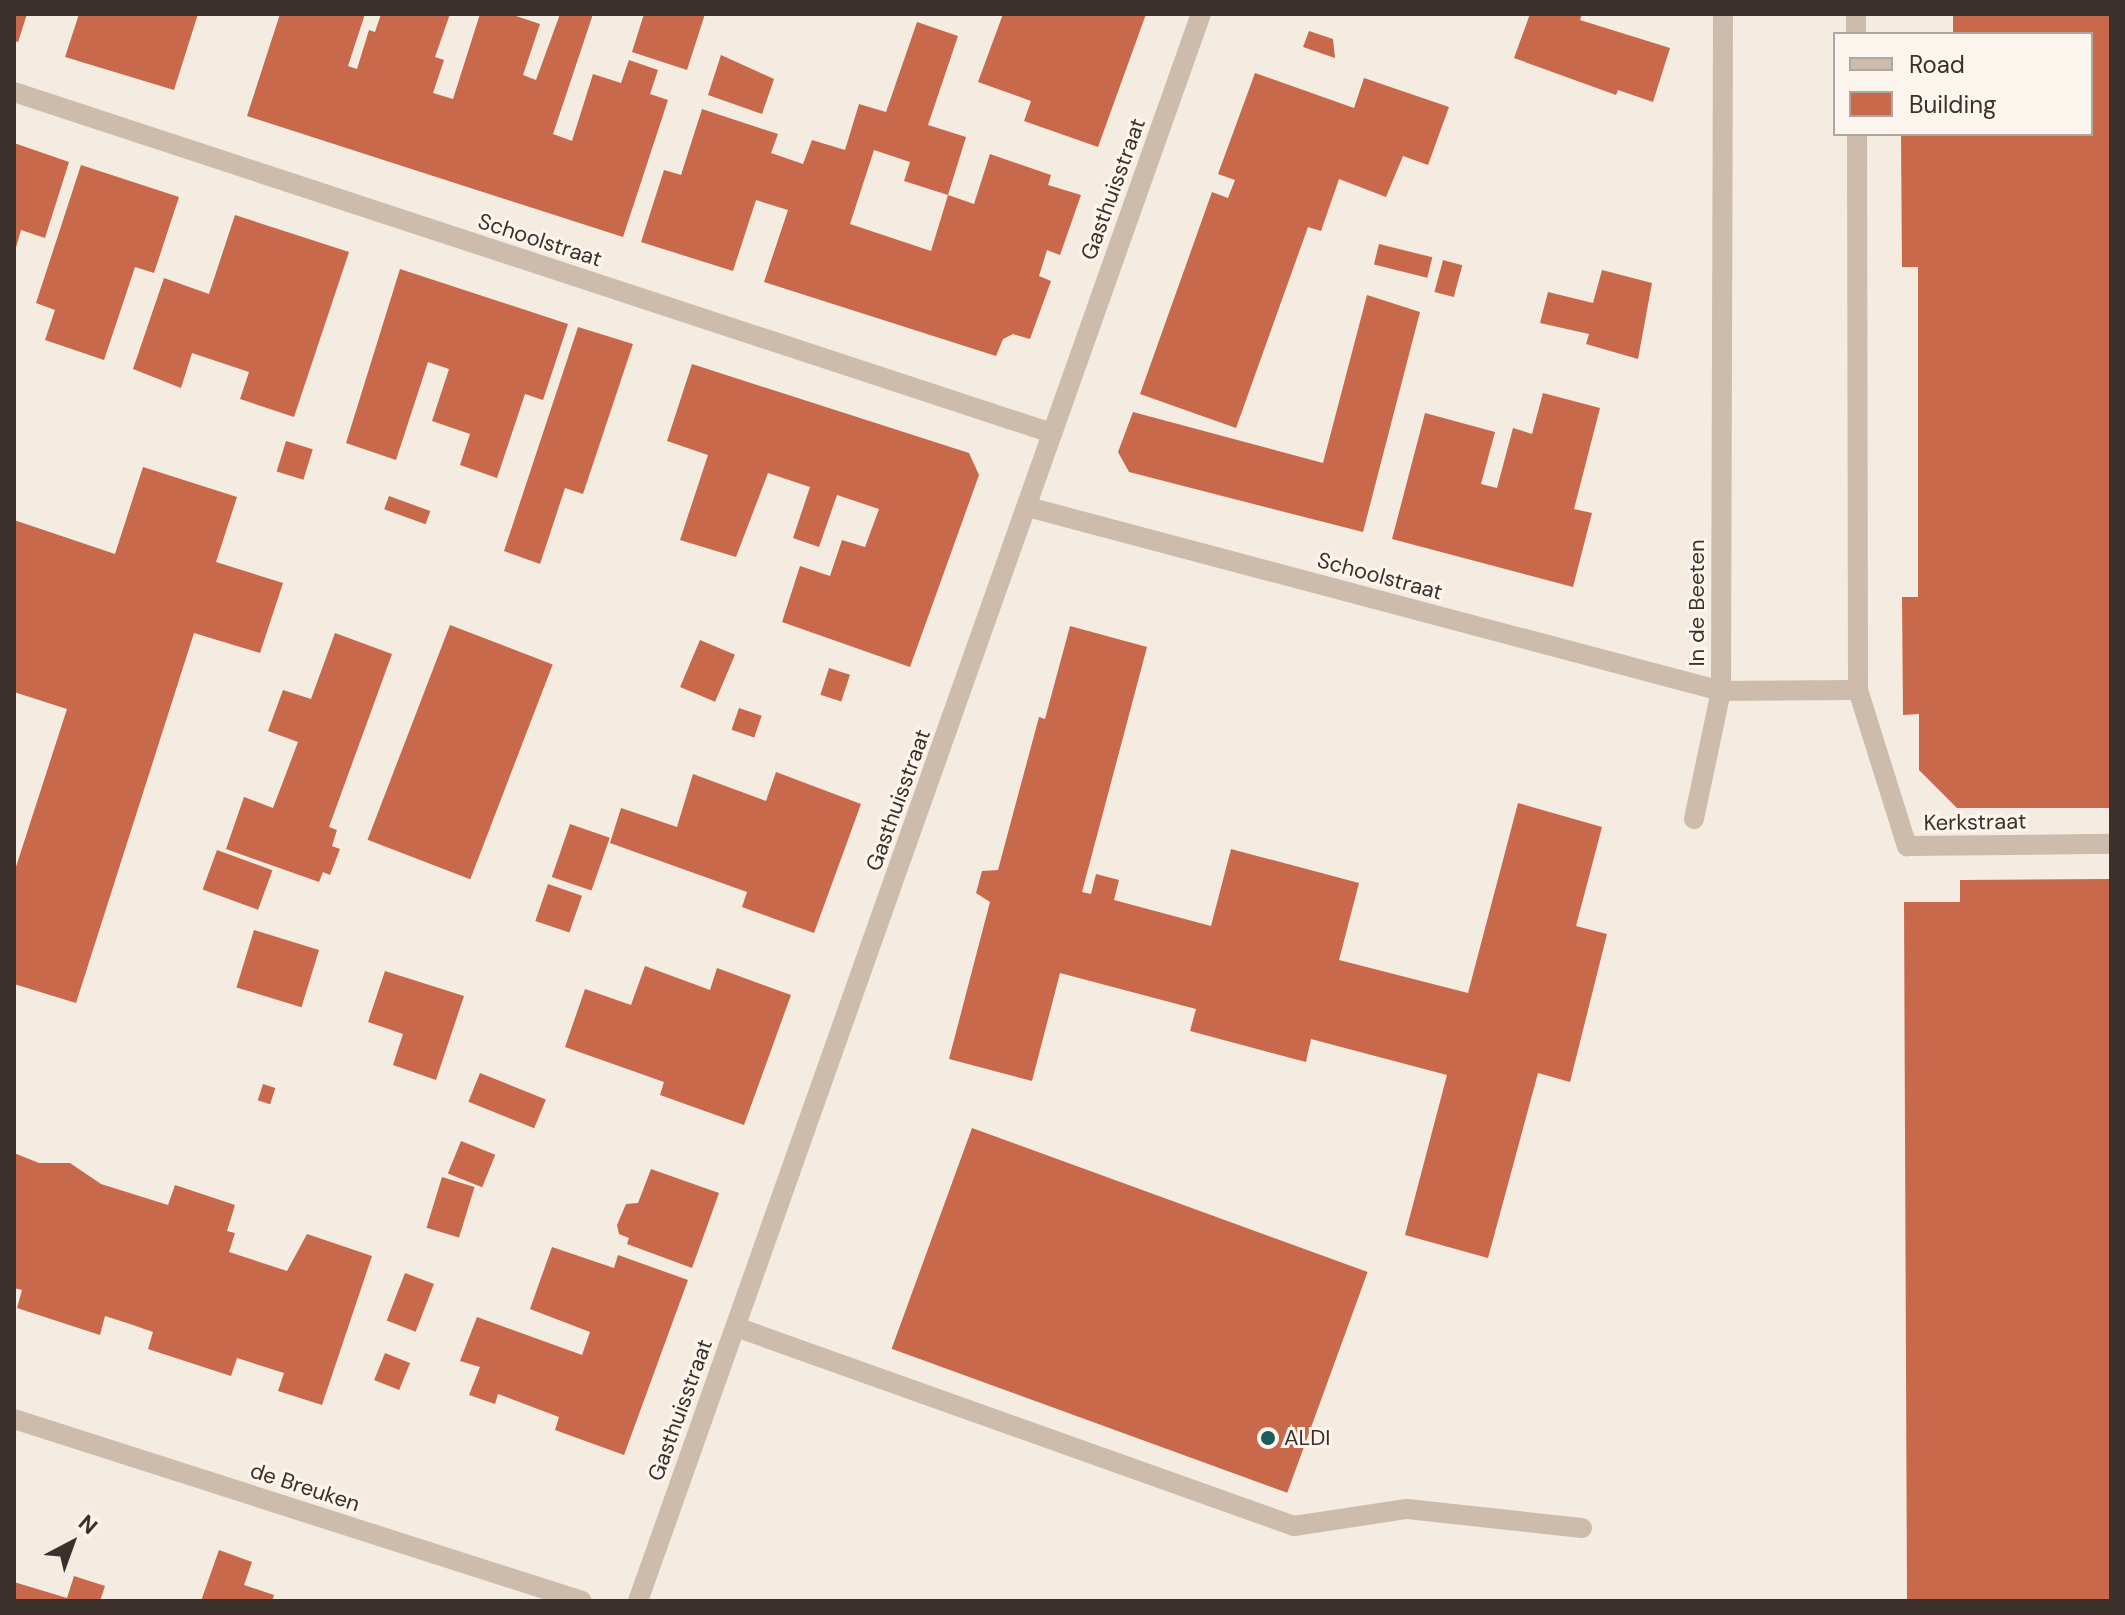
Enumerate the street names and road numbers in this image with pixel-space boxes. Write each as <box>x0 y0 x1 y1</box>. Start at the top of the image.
street label: Gasthuisstraat <box>1075 114 1151 264</box>
street label: Schoolstraat <box>475 208 605 272</box>
street label: In de Beeten <box>1684 539 1710 667</box>
street label: Schoolstraat <box>1314 547 1446 605</box>
street label: Gasthuisstraat <box>860 725 936 875</box>
street label: Kerkstraat <box>1923 808 2027 836</box>
street label: Gasthuisstraat <box>642 1335 718 1485</box>
street label: de Breuken <box>247 1457 363 1517</box>

